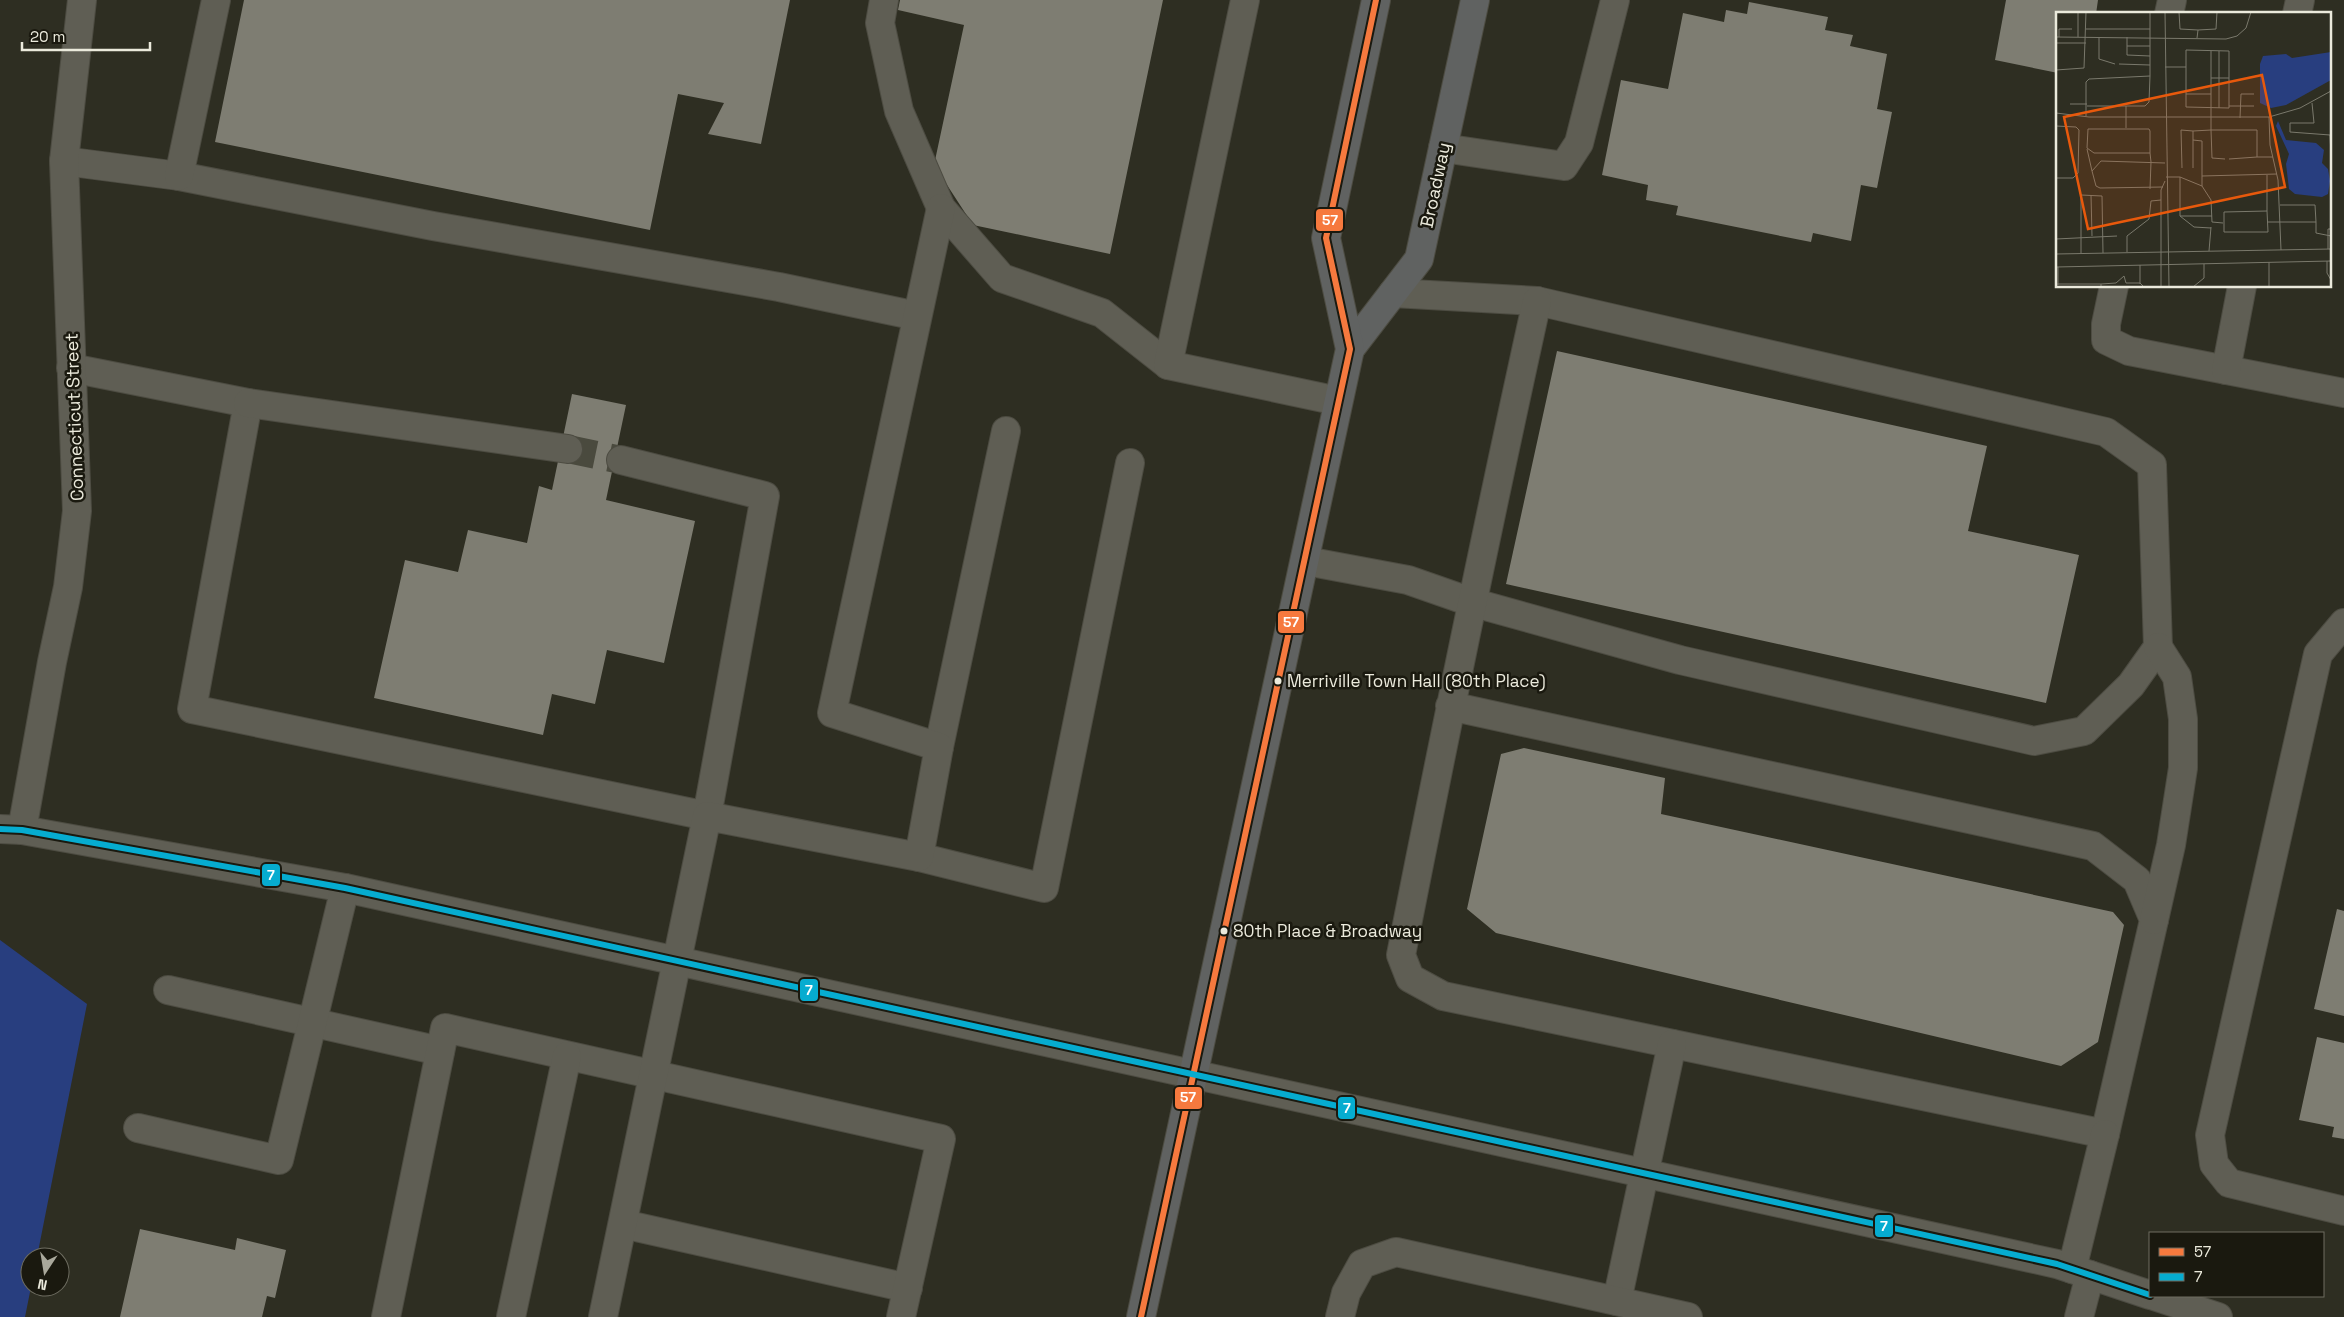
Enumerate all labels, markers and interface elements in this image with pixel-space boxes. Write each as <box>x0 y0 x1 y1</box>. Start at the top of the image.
inset map <box>2056 12 2332 288</box>
scale bar <box>22 20 150 52</box>
text: 20 m <box>30 27 65 46</box>
street label: Broadway <box>1415 140 1455 230</box>
line badge: 57 <box>1315 208 1344 232</box>
text: 57 <box>1322 211 1338 229</box>
street label: Connecticut Street <box>60 333 88 501</box>
line badge: 57 <box>1277 610 1305 634</box>
text: 57 <box>1283 613 1299 631</box>
place label: Merriville Town Hall (80th Place) <box>1287 670 1546 692</box>
marker: Merriville Town Hall (80th Place) <box>1273 676 1283 686</box>
line badge: 7 <box>261 863 281 887</box>
text: 7 <box>267 866 275 884</box>
place label: 80th Place & Broadway <box>1233 920 1422 942</box>
marker: 80th Place & Broadway <box>1219 926 1229 936</box>
line badge: 7 <box>799 978 819 1002</box>
text: 7 <box>805 981 813 999</box>
line badge: 57 <box>1174 1086 1203 1110</box>
text: 57 <box>1180 1088 1196 1106</box>
line badge: 7 <box>1337 1096 1356 1120</box>
text: 7 <box>1343 1099 1351 1117</box>
line badge: 7 <box>1874 1214 1894 1238</box>
text: 7 <box>1880 1217 1888 1235</box>
legend <box>2149 1232 2324 1297</box>
text: 57 <box>2194 1242 2211 1261</box>
north arrow <box>20 1247 70 1297</box>
text: 7 <box>2194 1267 2202 1286</box>
text: N <box>36 1275 49 1294</box>

